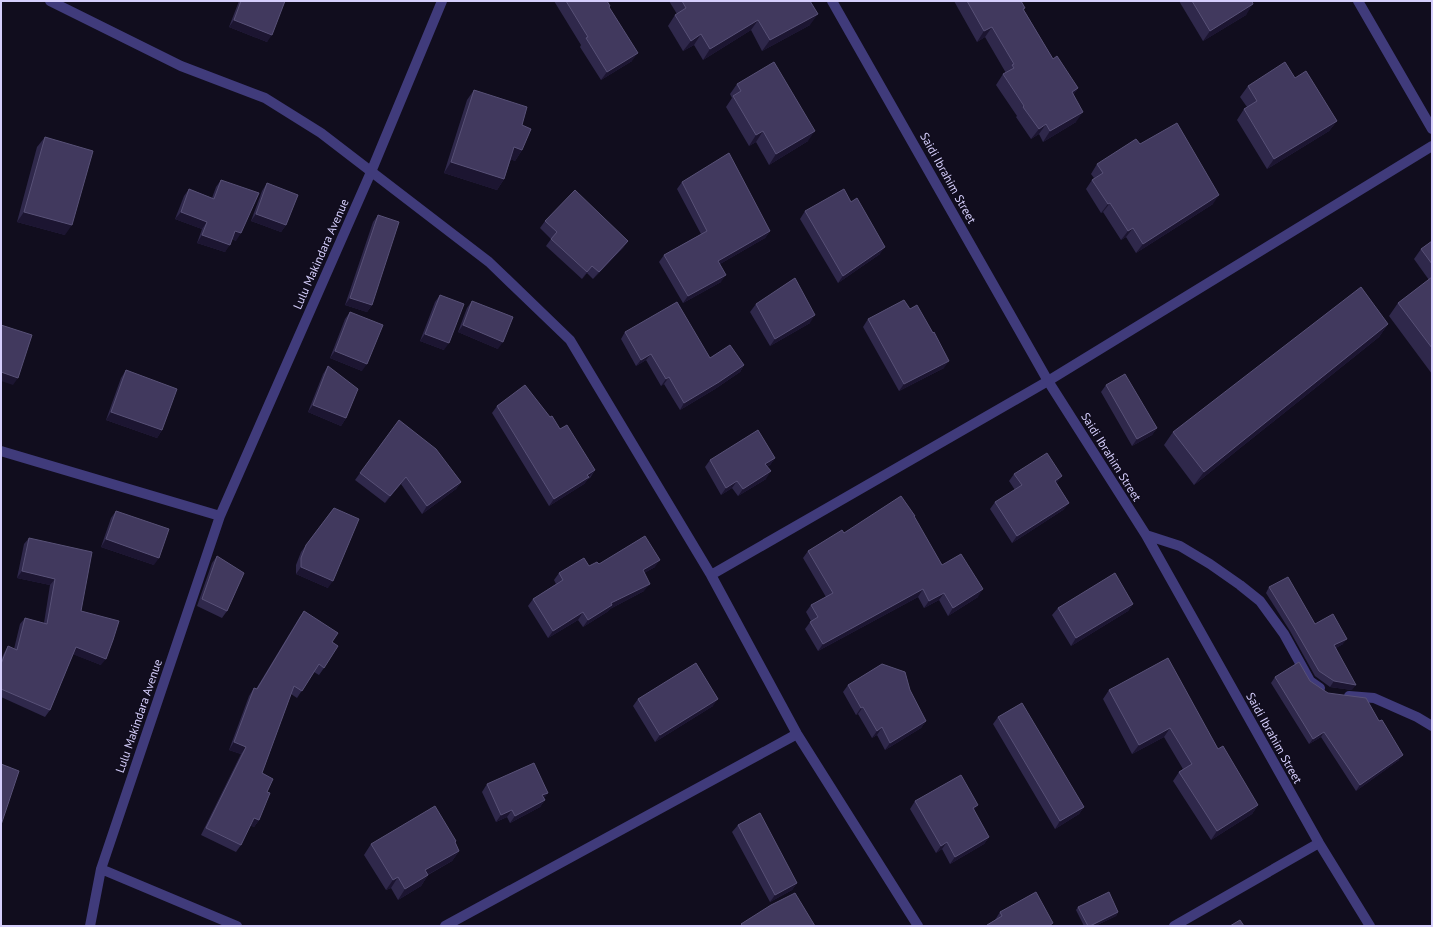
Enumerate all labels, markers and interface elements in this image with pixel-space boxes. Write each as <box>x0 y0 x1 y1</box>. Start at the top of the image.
street label: Saidi Ibrahim Street <box>917 130 980 226</box>
street label: Lulu Makindara Avenue <box>289 196 352 311</box>
street label: Saidi Ibrahim Street <box>1078 410 1145 504</box>
street label: Lulu Makindara Avenue <box>112 657 165 775</box>
street label: Saidi Ibrahim Street <box>1243 690 1306 786</box>

